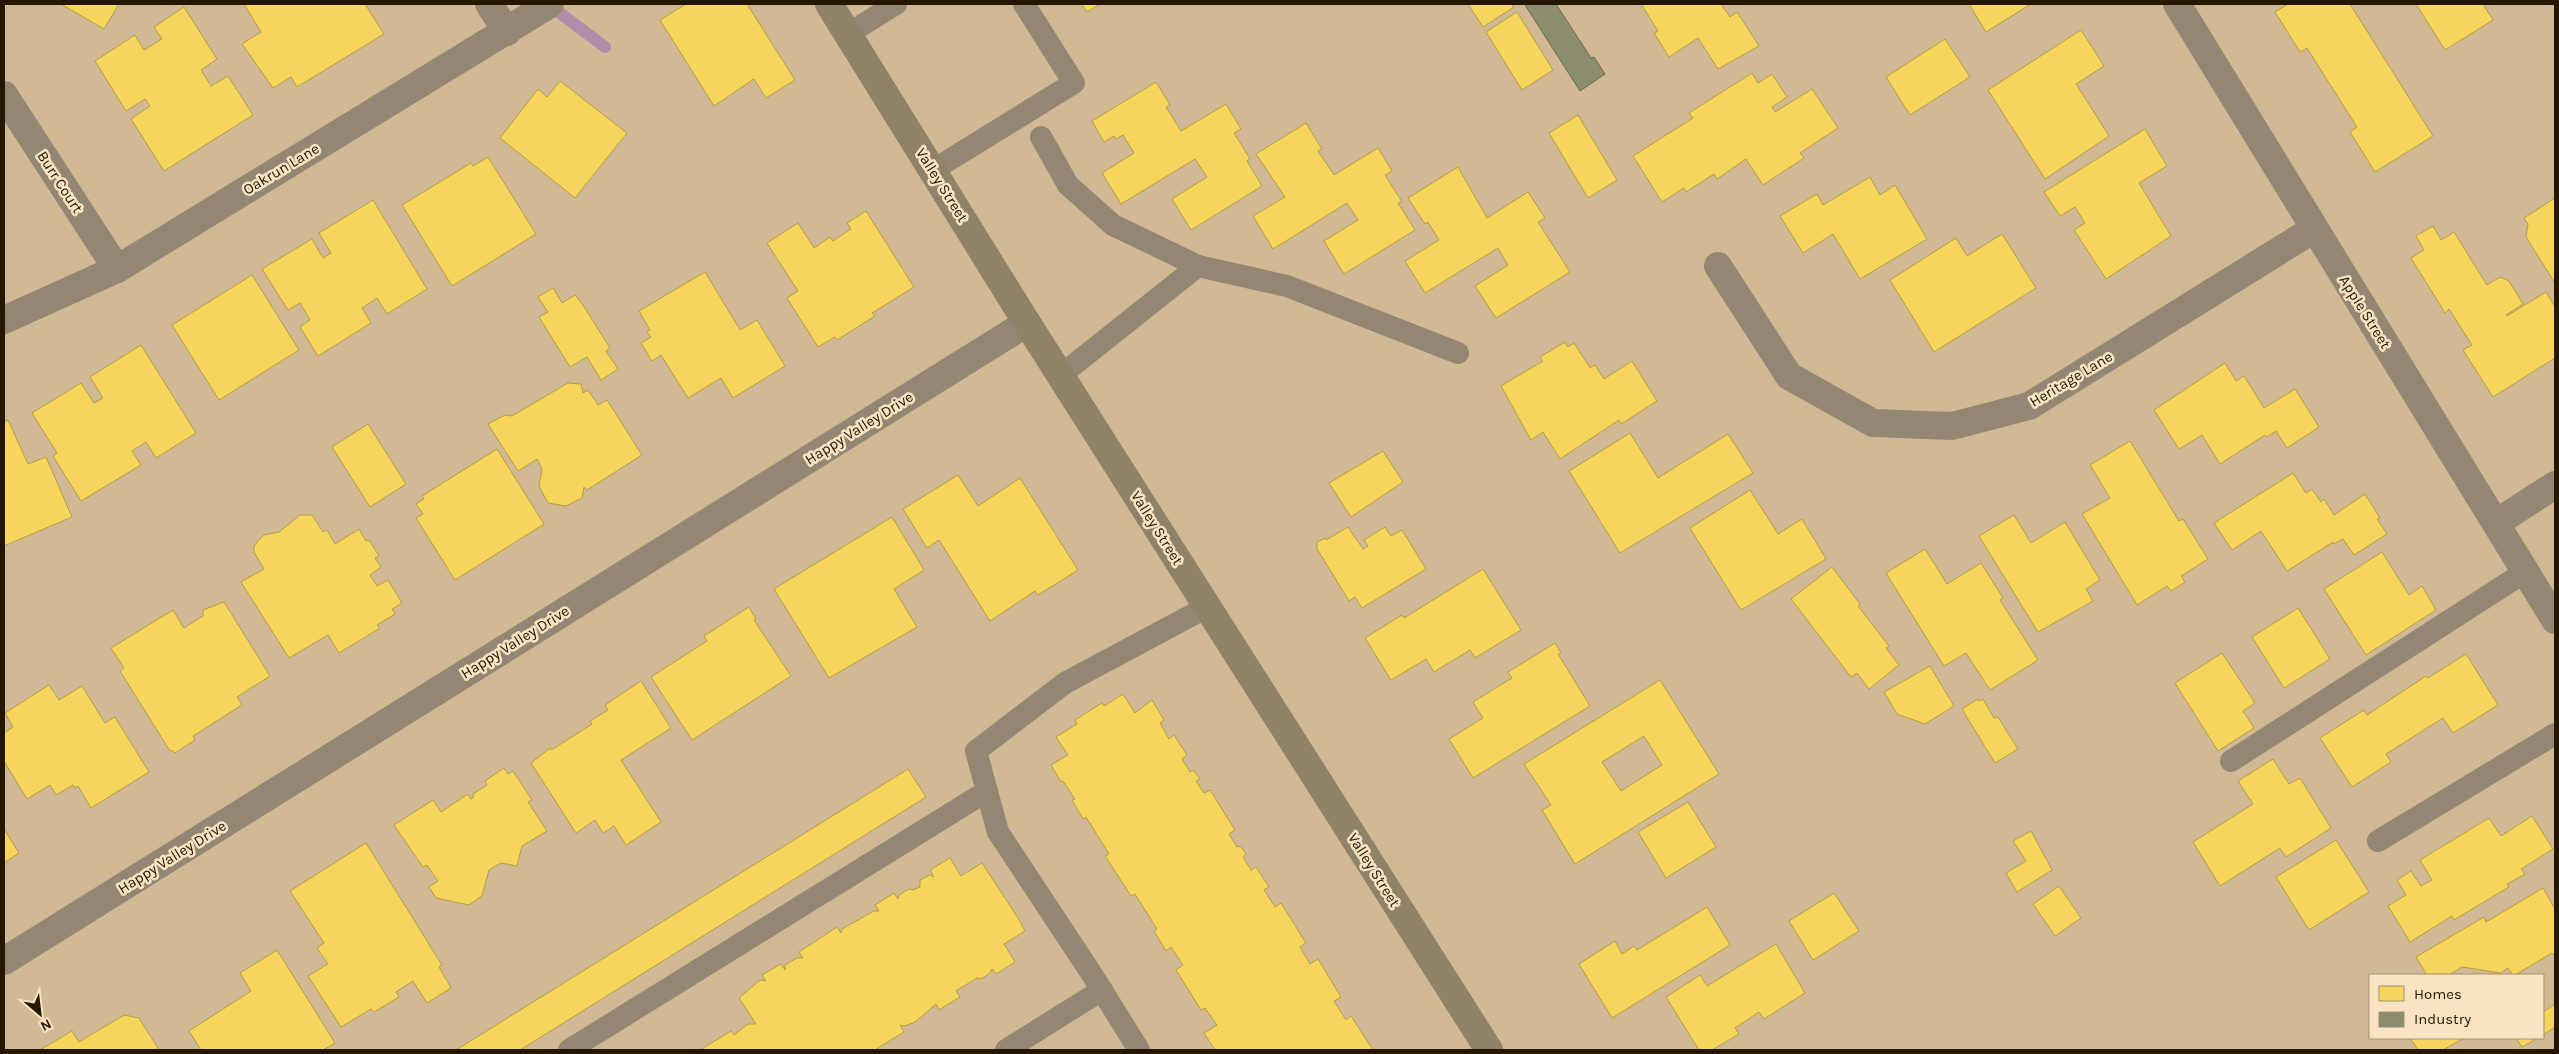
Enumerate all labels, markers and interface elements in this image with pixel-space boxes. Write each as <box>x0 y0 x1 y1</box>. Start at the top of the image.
street label: Oakrun Lane <box>240 139 322 199</box>
street label: Valley Street <box>912 145 972 226</box>
street label: Burr Court <box>33 148 87 217</box>
street label: Apple Street <box>2335 272 2395 352</box>
street label: Heritage Lane <box>2026 347 2116 411</box>
street label: Happy Valley Drive <box>802 387 916 469</box>
street label: Valley Street <box>1127 488 1187 569</box>
street label: Happy Valley Drive <box>458 601 572 683</box>
street label: Happy Valley Drive <box>115 816 229 898</box>
street label: Valley Street <box>1344 830 1404 911</box>
legend <box>2369 974 2544 1039</box>
text: Homes <box>2414 985 2462 1003</box>
north arrow <box>15 989 65 1039</box>
text: Industry <box>2414 1010 2471 1028</box>
text: N <box>37 1015 54 1035</box>

